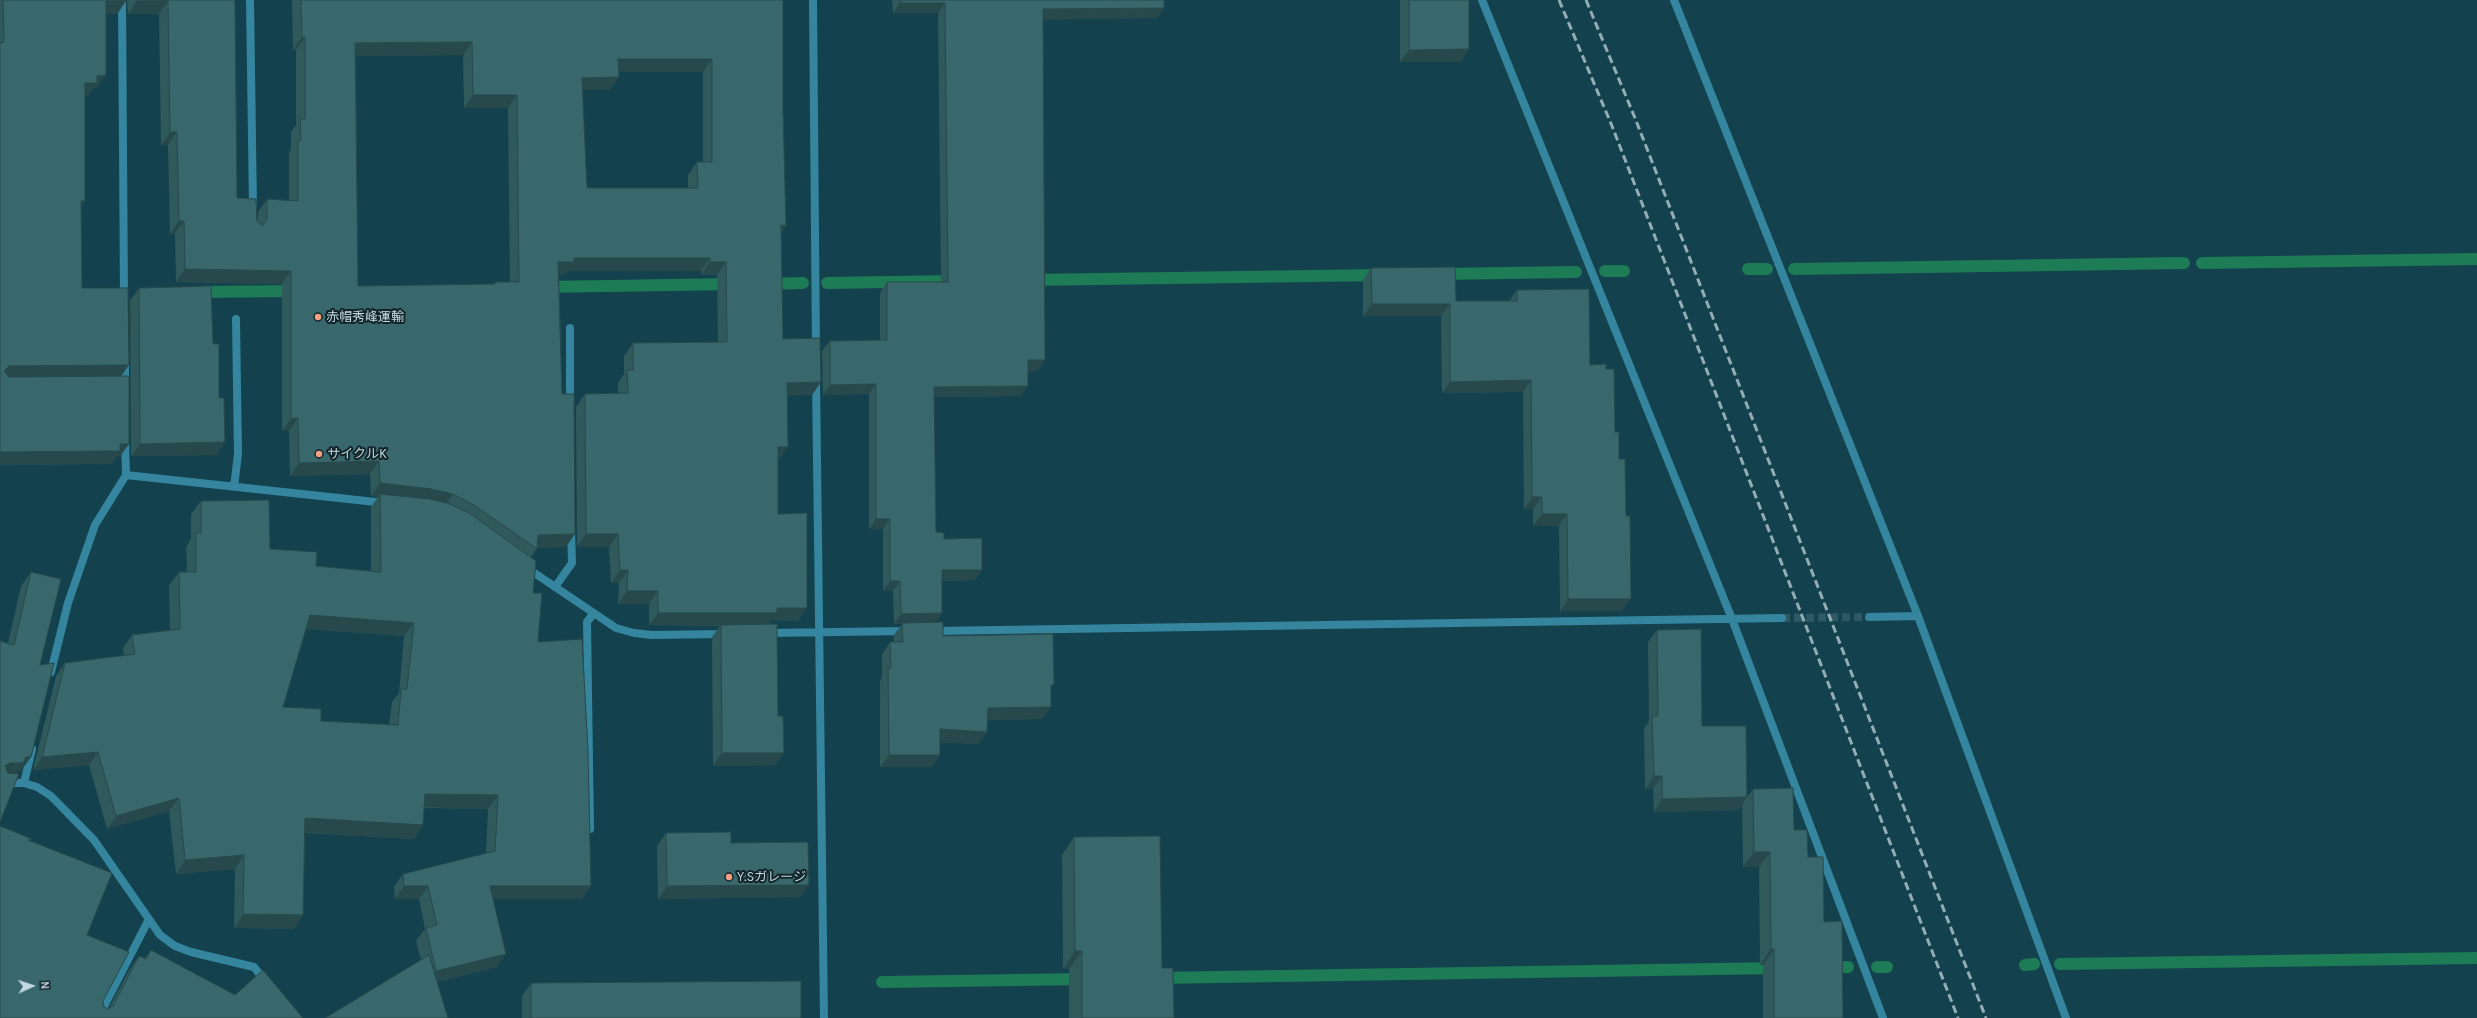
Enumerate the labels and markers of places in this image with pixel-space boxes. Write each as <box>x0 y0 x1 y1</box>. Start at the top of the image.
place label: 赤帽秀峰運輸 <box>326 309 404 325</box>
marker: 赤帽秀峰運輸 <box>313 312 323 322</box>
place label: サイクルK <box>327 446 387 462</box>
marker: サイクルK <box>314 449 324 459</box>
place label: Y.Sガレージ <box>737 869 806 885</box>
marker: Y.Sガレージ <box>724 872 734 882</box>

